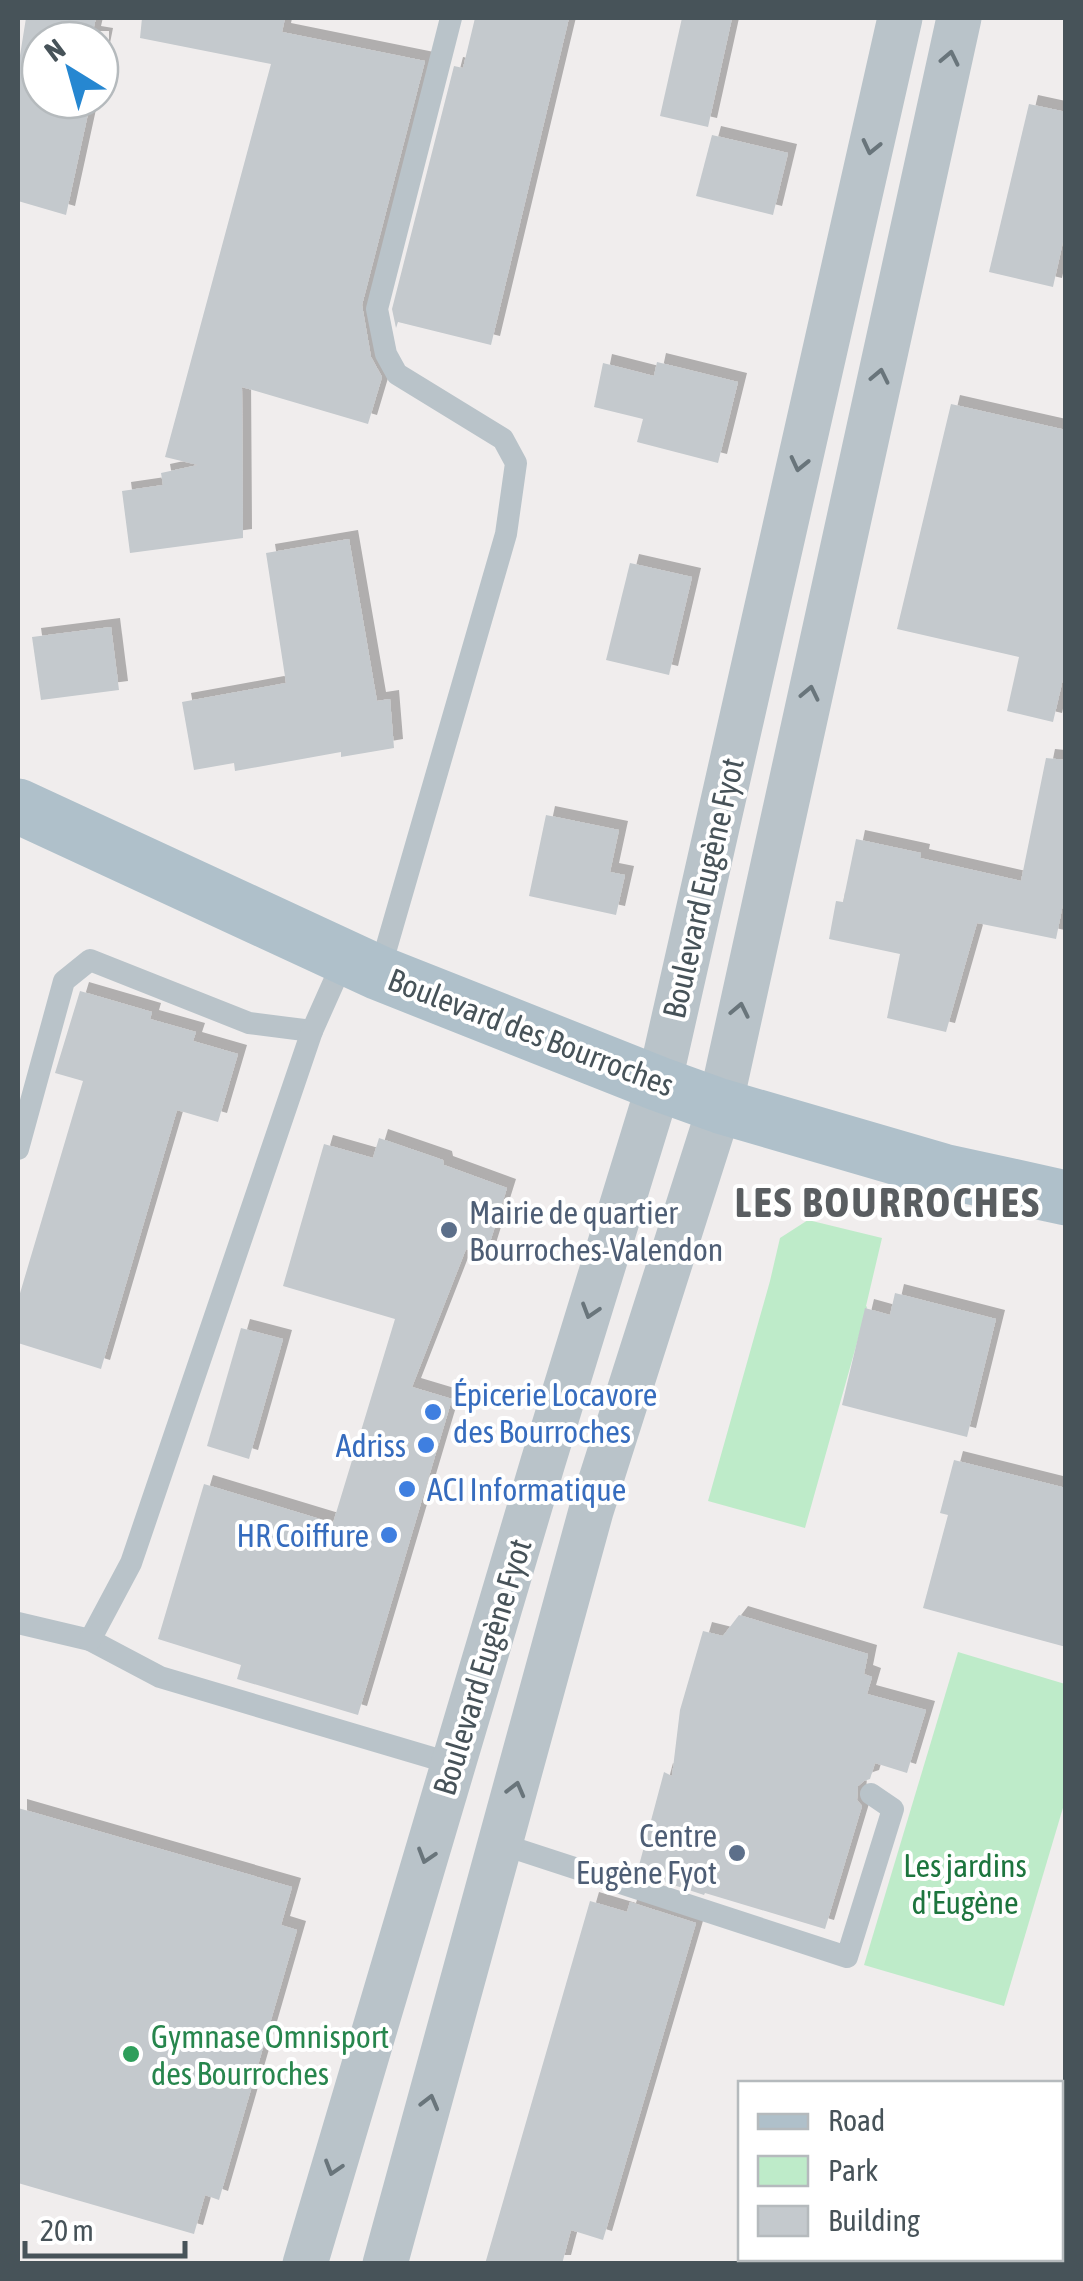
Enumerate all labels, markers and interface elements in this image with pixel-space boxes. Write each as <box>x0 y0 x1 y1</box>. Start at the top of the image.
north arrow <box>20 20 120 120</box>
text: N <box>39 32 71 68</box>
one-way arrow <box>938 50 959 67</box>
one-way arrow <box>862 138 883 155</box>
one-way arrow <box>868 367 889 384</box>
one-way arrow <box>790 455 811 472</box>
one-way arrow <box>799 685 820 702</box>
street label: Boulevard Eugène Fyot <box>655 754 751 1022</box>
street label: Boulevard des Bourroches <box>383 960 679 1104</box>
one-way arrow <box>729 1002 750 1019</box>
district label: LES BOURROCHES <box>735 1178 1041 1226</box>
place label: Mairie de quartier Bourroches-Valendon <box>469 1194 723 1268</box>
marker: Mairie de quartier Bourroches-Valendon <box>438 1219 460 1241</box>
one-way arrow <box>581 1301 601 1318</box>
place label: Épicerie Locavore des Bourroches <box>453 1376 657 1450</box>
marker: Épicerie Locavore des Bourroches <box>422 1401 444 1423</box>
place label: Adriss <box>336 1427 406 1464</box>
marker: Adriss <box>415 1434 437 1456</box>
place label: ACI Informatique <box>427 1471 626 1508</box>
marker: ACI Informatique <box>396 1478 418 1500</box>
place label: HR Coiffure <box>236 1517 369 1554</box>
marker: HR Coiffure <box>378 1524 400 1546</box>
street label: Boulevard Eugène Fyot <box>425 1534 539 1800</box>
one-way arrow <box>505 1781 526 1798</box>
place label: Centre Eugène Fyot <box>576 1817 717 1891</box>
marker: Centre Eugène Fyot <box>726 1842 748 1864</box>
one-way arrow <box>417 1847 438 1864</box>
park label: Les jardins d'Eugène <box>903 1847 1027 1921</box>
place label: Gymnase Omnisport des Bourroches <box>151 2018 389 2092</box>
marker: Gymnase Omnisport des Bourroches <box>120 2043 142 2065</box>
legend <box>738 2081 1063 2261</box>
one-way arrow <box>418 2094 439 2111</box>
text: Road <box>828 2103 885 2137</box>
text: Park <box>828 2153 878 2187</box>
one-way arrow <box>324 2159 345 2176</box>
scale bar <box>25 2196 185 2258</box>
text: Building <box>828 2203 920 2237</box>
text: 20 m <box>40 2213 94 2247</box>

